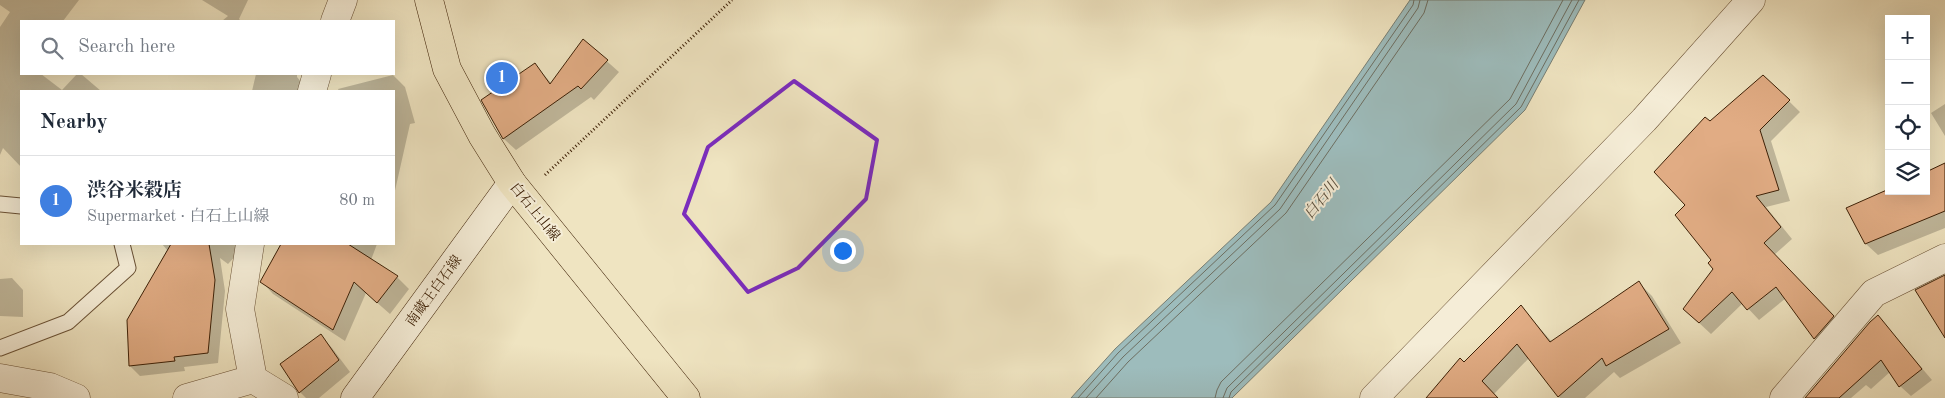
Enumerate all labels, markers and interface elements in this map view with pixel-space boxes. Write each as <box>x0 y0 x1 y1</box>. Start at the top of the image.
map controls <box>1885 15 1930 195</box>
button: + <box>1885 15 1930 60</box>
search box <box>20 20 395 75</box>
icon: search <box>38 34 66 62</box>
text: Search here <box>78 38 175 57</box>
pin: 1 <box>486 59 518 97</box>
button: − <box>1885 60 1930 105</box>
button: locate <box>1885 105 1930 150</box>
text: Nearby <box>40 112 108 133</box>
button: layers <box>1885 150 1930 195</box>
water label: 白石川 <box>1300 175 1343 222</box>
street label: 白石上山線 <box>508 180 563 244</box>
text: 渋谷米穀店 <box>87 182 182 201</box>
text: 1 <box>51 193 61 209</box>
text: 80 m <box>339 193 375 209</box>
text: Supermarket · 白石上山線 <box>87 209 270 225</box>
your location <box>830 238 856 264</box>
street label: 南蔵王白石線 <box>403 252 464 329</box>

